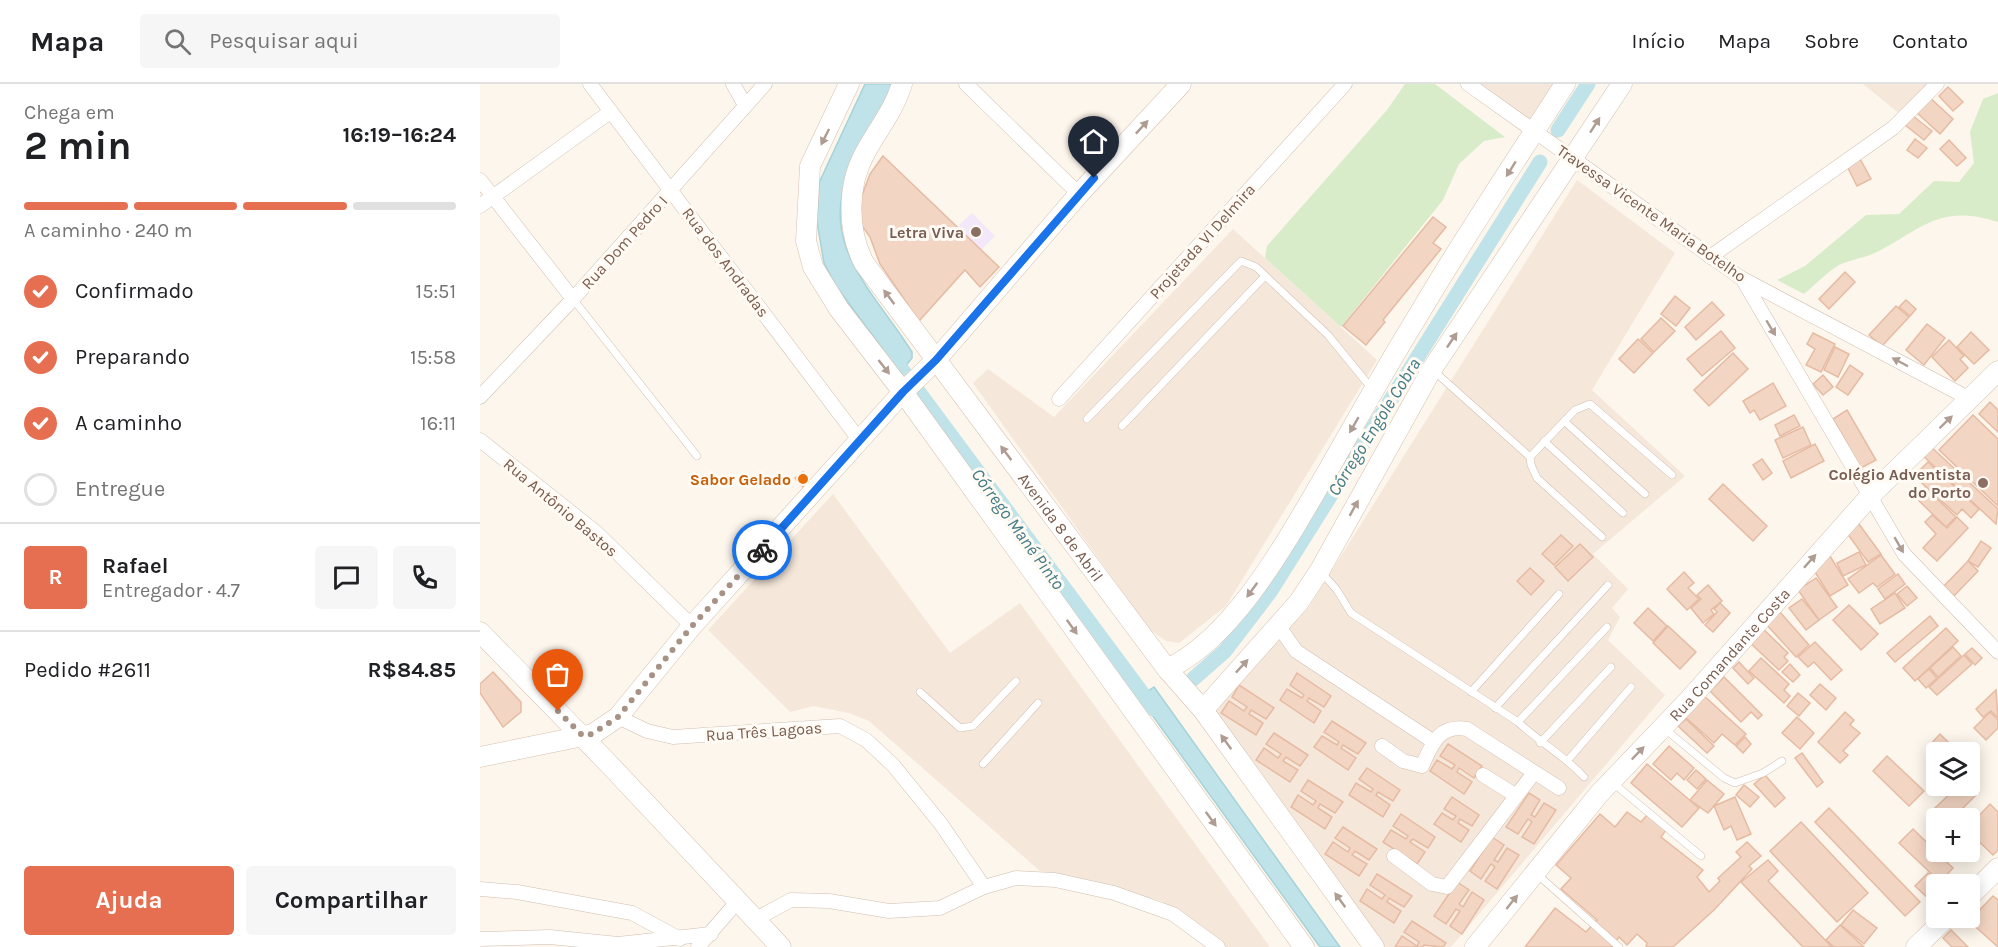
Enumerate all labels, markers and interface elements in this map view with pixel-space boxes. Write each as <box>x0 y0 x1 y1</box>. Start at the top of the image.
search box <box>140 14 560 68</box>
text: Mapa <box>30 25 104 58</box>
icon: search <box>161 25 194 58</box>
text: Pesquisar aqui <box>209 28 359 54</box>
text: Início <box>1632 29 1685 53</box>
text: Mapa <box>1718 29 1771 53</box>
text: Sobre <box>1804 29 1859 53</box>
text: Contato <box>1892 29 1968 53</box>
text: Chega em <box>24 101 115 124</box>
pin <box>1068 116 1119 178</box>
one-way arrow <box>1589 117 1600 133</box>
one-way arrow <box>1135 119 1149 134</box>
text: 16:19–16:24 <box>343 122 456 148</box>
text: 2 min <box>24 123 132 169</box>
icon: home <box>1077 125 1110 158</box>
one-way arrow <box>820 128 829 145</box>
street label: Travessa Vicente Maria Botelho <box>1554 141 1750 286</box>
one-way arrow <box>1505 161 1516 177</box>
street label: Projetada VI Delmira <box>1146 180 1259 303</box>
street label: Rua Dom Pedro I <box>577 192 671 293</box>
street label: Rua dos Andradas <box>678 204 773 321</box>
text: A caminho · 240 m <box>24 219 192 242</box>
place label: Letra Viva <box>889 223 964 242</box>
marker: Letra Viva <box>969 225 983 239</box>
icon: check <box>24 275 57 308</box>
text: Confirmado <box>75 278 194 304</box>
text: 15:51 <box>416 280 456 303</box>
one-way arrow <box>882 289 895 305</box>
one-way arrow <box>1766 320 1777 336</box>
one-way arrow <box>1446 332 1458 348</box>
icon: check <box>24 341 57 374</box>
text: Preparando <box>75 344 190 370</box>
text: 15:58 <box>410 346 456 369</box>
water label: Córrego Engole Cobra <box>1323 354 1425 500</box>
one-way arrow <box>1891 357 1908 367</box>
one-way arrow <box>877 360 889 375</box>
icon: check <box>24 407 57 440</box>
text: A caminho <box>75 410 182 436</box>
text: 16:11 <box>420 412 456 435</box>
one-way arrow <box>1939 415 1953 429</box>
one-way arrow <box>1349 417 1360 433</box>
one-way arrow <box>1000 445 1012 461</box>
street label: Rua Antônio Bastos <box>500 454 622 561</box>
water label: Córrego Mané Pinto <box>967 464 1069 594</box>
place label: Colégio Adventista do Porto <box>1829 465 1971 502</box>
street label: Avenida 8 de Abril <box>1014 469 1107 585</box>
place label: Sabor Gelado <box>690 470 791 489</box>
marker: Sabor Gelado <box>796 472 810 486</box>
text: Entregue <box>75 476 165 502</box>
marker: Colégio Adventista do Porto <box>1976 476 1990 490</box>
one-way arrow <box>1349 499 1359 516</box>
courier <box>732 520 792 580</box>
icon: bike <box>746 534 779 567</box>
one-way arrow <box>1894 537 1904 554</box>
button: chat <box>315 546 378 609</box>
button: phone <box>393 546 456 609</box>
text: Rafael <box>102 553 168 579</box>
one-way arrow <box>1803 554 1816 569</box>
text: R <box>48 564 63 590</box>
text: Entregador · 4.7 <box>102 579 240 602</box>
one-way arrow <box>1246 582 1258 598</box>
street label: Rua Comandante Costa <box>1665 584 1794 725</box>
one-way arrow <box>1066 619 1078 635</box>
pin <box>532 649 583 711</box>
text: Pedido #2611 <box>24 657 151 683</box>
text: R$84.85 <box>368 657 456 683</box>
icon: bag <box>541 658 574 691</box>
one-way arrow <box>1235 659 1249 674</box>
street label: Rua Três Lagoas <box>705 718 823 745</box>
one-way arrow <box>1220 734 1232 750</box>
map controls <box>1926 742 1980 928</box>
button: layers <box>1926 742 1980 796</box>
one-way arrow <box>1631 747 1645 761</box>
button: + <box>1926 808 1980 862</box>
one-way arrow <box>1205 811 1217 827</box>
button: Ajuda <box>24 866 234 935</box>
button: Compartilhar <box>246 866 456 935</box>
button: − <box>1926 874 1980 928</box>
one-way arrow <box>1334 892 1346 908</box>
one-way arrow <box>1506 894 1519 910</box>

